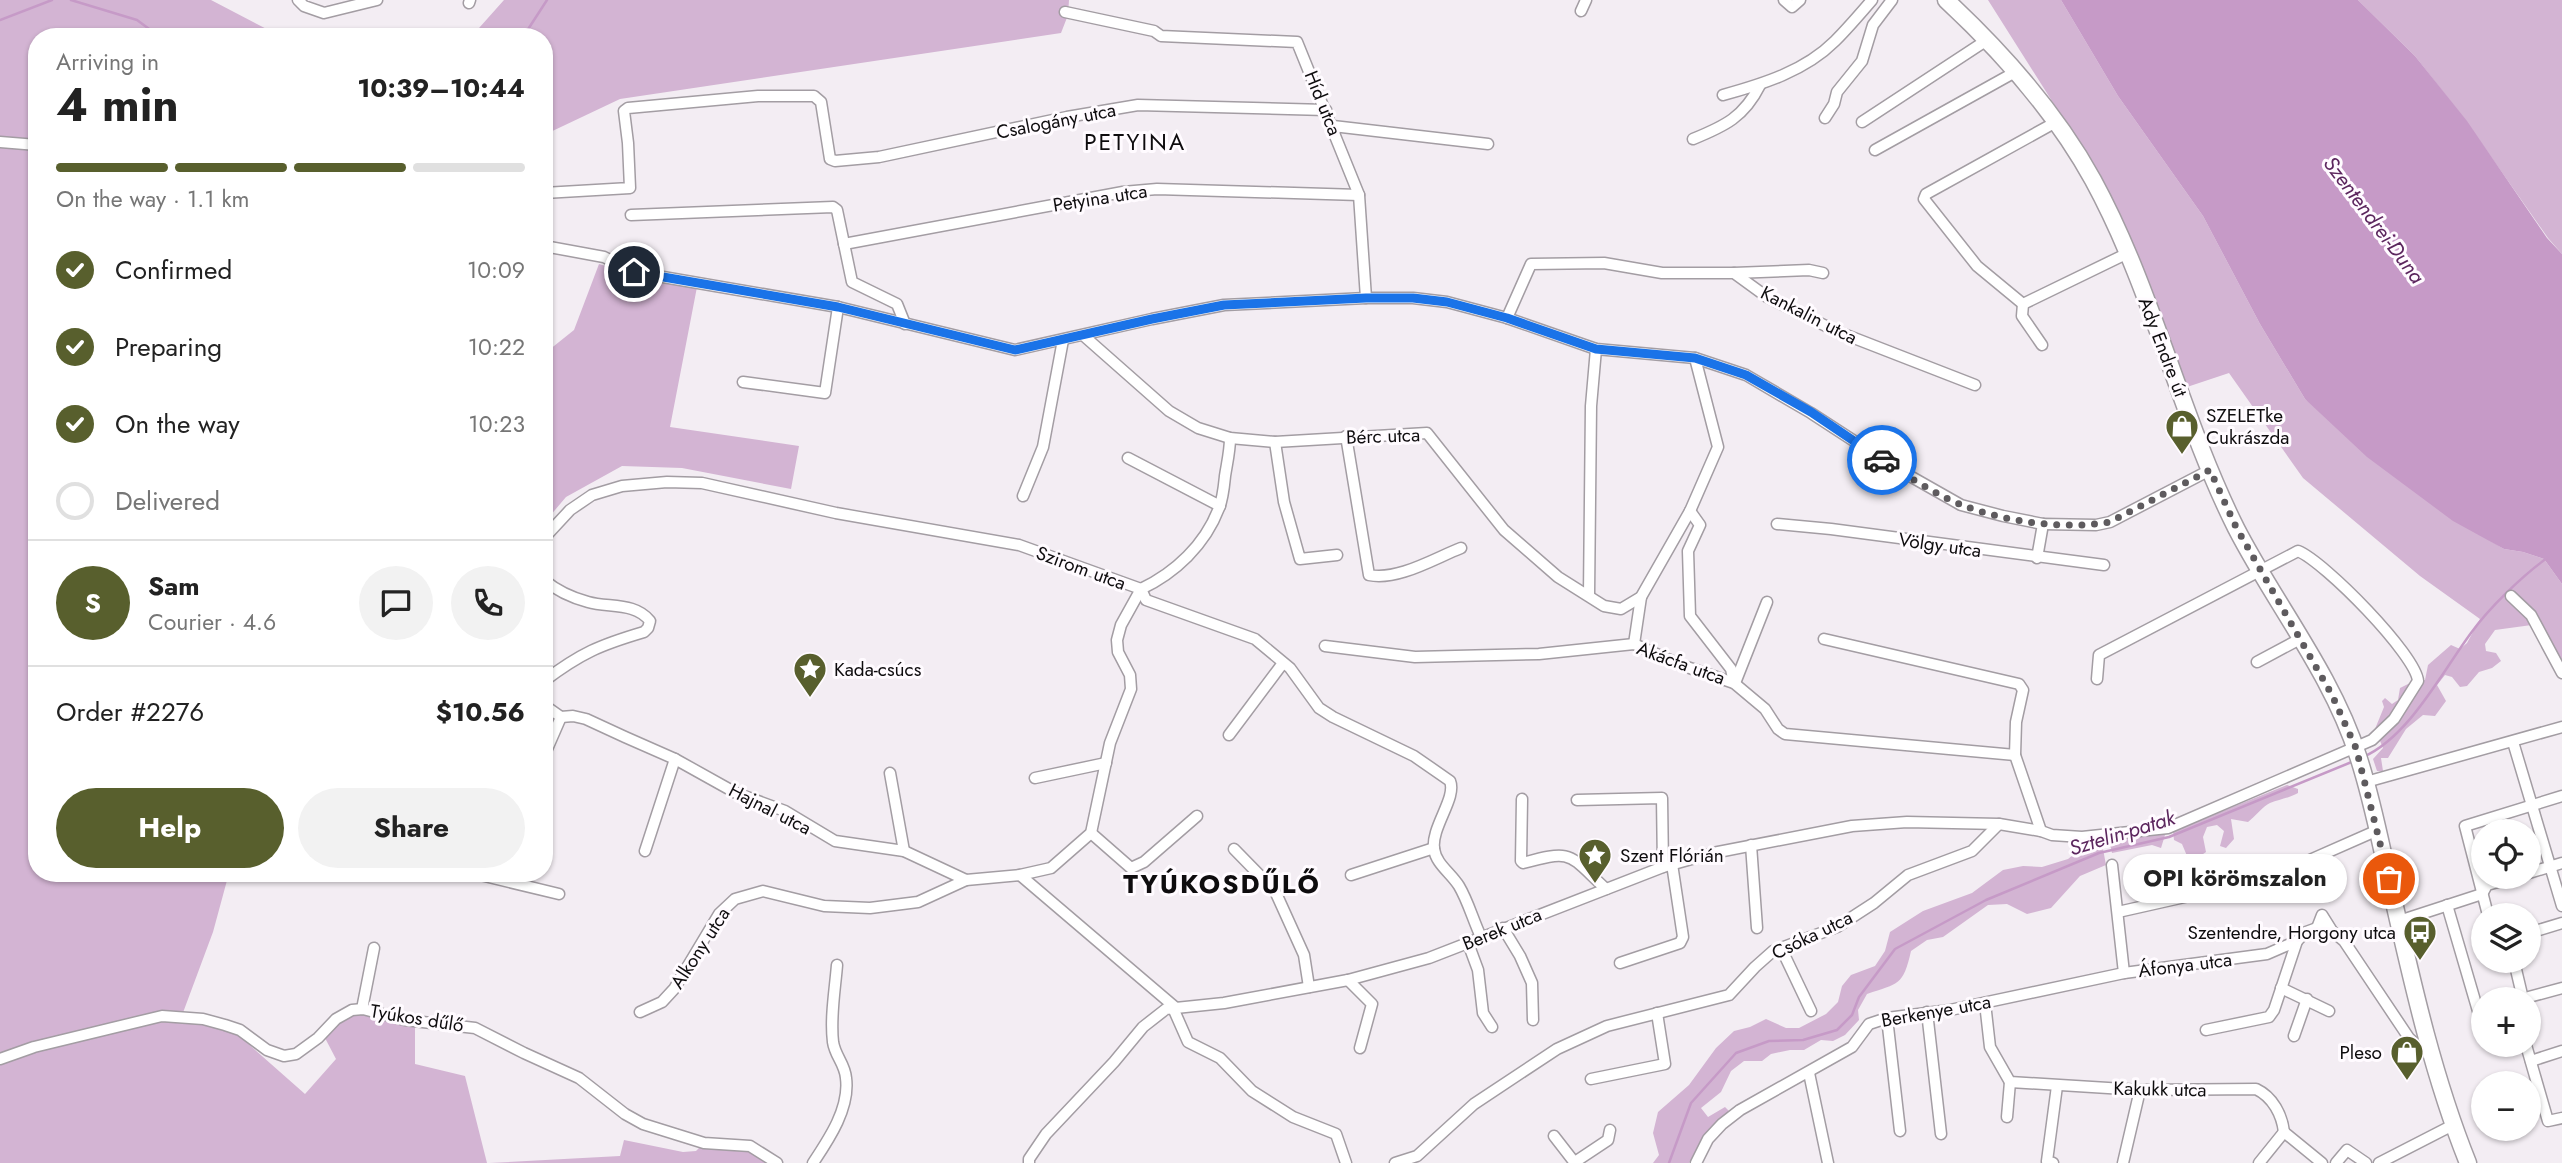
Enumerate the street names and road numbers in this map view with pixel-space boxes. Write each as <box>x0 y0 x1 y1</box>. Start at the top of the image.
street label: Híd utca <box>1298 67 1348 139</box>
street label: Csalogány utca <box>994 96 1118 146</box>
street label: Petyina utca <box>1051 177 1149 219</box>
street label: Kankalin utca <box>1756 279 1862 351</box>
street label: Ady Endre út <box>2132 293 2195 401</box>
street label: Bérc utca <box>1345 421 1421 451</box>
street label: Völgy utca <box>1897 526 1983 564</box>
street label: Szirom utca <box>1032 539 1130 597</box>
street label: Akácfa utca <box>1633 635 1729 691</box>
street label: Hajnal utca <box>724 777 816 841</box>
street label: Berek utca <box>1458 901 1546 957</box>
street label: Alkony utca <box>664 902 736 994</box>
street label: Csóka utca <box>1767 904 1857 966</box>
street label: Áfonya utca <box>2137 946 2233 984</box>
street label: Berkenye utca <box>1879 988 1993 1034</box>
street label: Tyúkos dűlő <box>368 997 466 1039</box>
street label: Kakukk utca <box>2113 1075 2207 1103</box>

